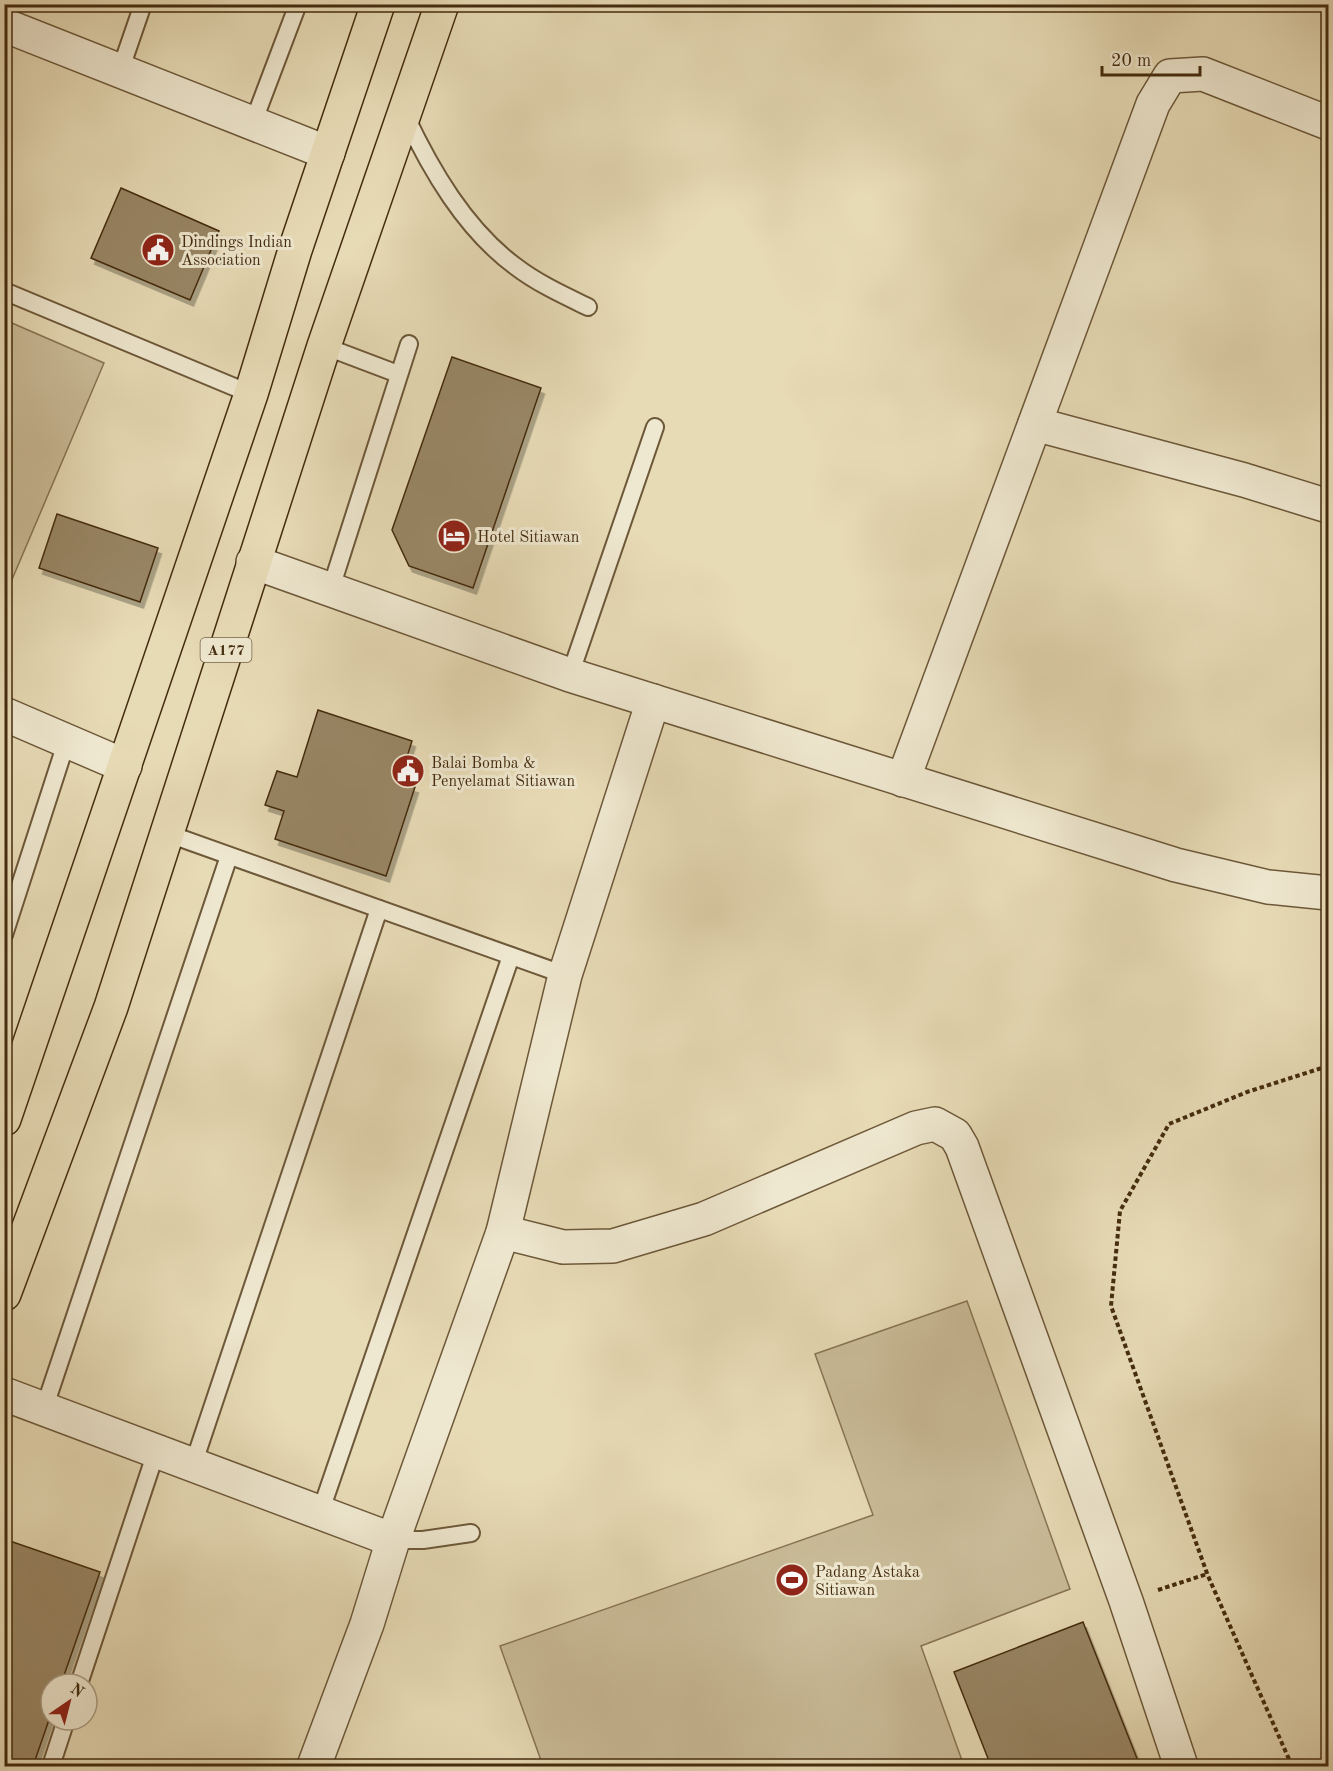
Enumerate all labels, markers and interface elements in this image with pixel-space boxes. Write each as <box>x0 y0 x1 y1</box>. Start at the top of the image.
scale bar <box>1102 39 1200 77</box>
text: 20 m <box>1111 52 1151 70</box>
public building icon: Dindings Indian Association <box>140 232 176 268</box>
place label: Dindings Indian Association <box>181 235 292 269</box>
hotel icon: Hotel Sitiawan <box>436 518 472 554</box>
place label: Hotel Sitiawan <box>477 530 580 546</box>
road number: A177 <box>200 638 252 662</box>
public building icon: Balai Bomba & Penyelamat Sitiawan <box>390 753 426 789</box>
place label: Balai Bomba & Penyelamat Sitiawan <box>431 756 576 790</box>
sports icon: Padang Astaka Sitiawan <box>774 1562 810 1598</box>
place label: Padang Astaka Sitiawan <box>815 1565 920 1599</box>
north arrow <box>39 1672 99 1732</box>
text: N <box>67 1681 87 1702</box>

